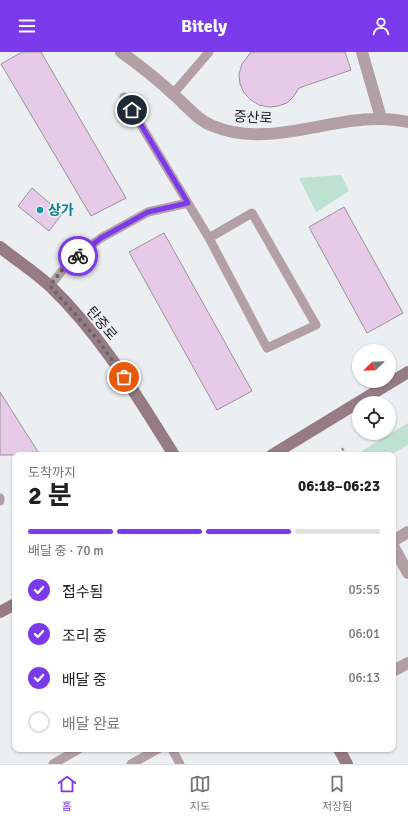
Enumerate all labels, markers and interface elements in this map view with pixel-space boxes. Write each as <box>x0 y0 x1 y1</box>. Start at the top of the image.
icon: menu <box>16 15 38 37</box>
text: Bitely <box>181 15 227 37</box>
icon: person <box>370 15 392 37</box>
pin <box>115 93 149 127</box>
icon: home <box>121 99 143 121</box>
street label: 중산로 <box>233 108 273 127</box>
place label: 상가 <box>48 202 74 219</box>
marker: 상가 <box>35 205 45 215</box>
courier <box>58 236 98 276</box>
icon: bike <box>67 245 89 267</box>
street label: 탄중로 <box>83 303 121 344</box>
north arrow <box>352 344 396 388</box>
map controls <box>352 344 396 440</box>
pin <box>107 360 141 394</box>
icon: bag <box>113 366 135 388</box>
button: locate <box>352 396 396 440</box>
text: 도착까지 <box>28 465 76 481</box>
text: 06:18–06:23 <box>298 477 380 495</box>
text: 2 분 <box>28 480 72 512</box>
text: 배달 중 · 70 m <box>28 543 104 559</box>
icon: check <box>28 579 50 601</box>
text: 05:55 <box>348 582 380 598</box>
text: 접수됨 <box>62 583 103 601</box>
icon: check <box>28 623 50 645</box>
text: 06:01 <box>348 626 380 642</box>
text: 조리 중 <box>62 627 107 645</box>
icon: check <box>28 667 50 689</box>
text: 06:13 <box>348 670 380 686</box>
text: 배달 중 <box>62 671 107 689</box>
text: 배달 완료 <box>62 715 121 733</box>
tab: 홈 <box>56 773 78 813</box>
tab: 지도 <box>189 773 211 813</box>
tab: 저장됨 <box>322 773 352 813</box>

